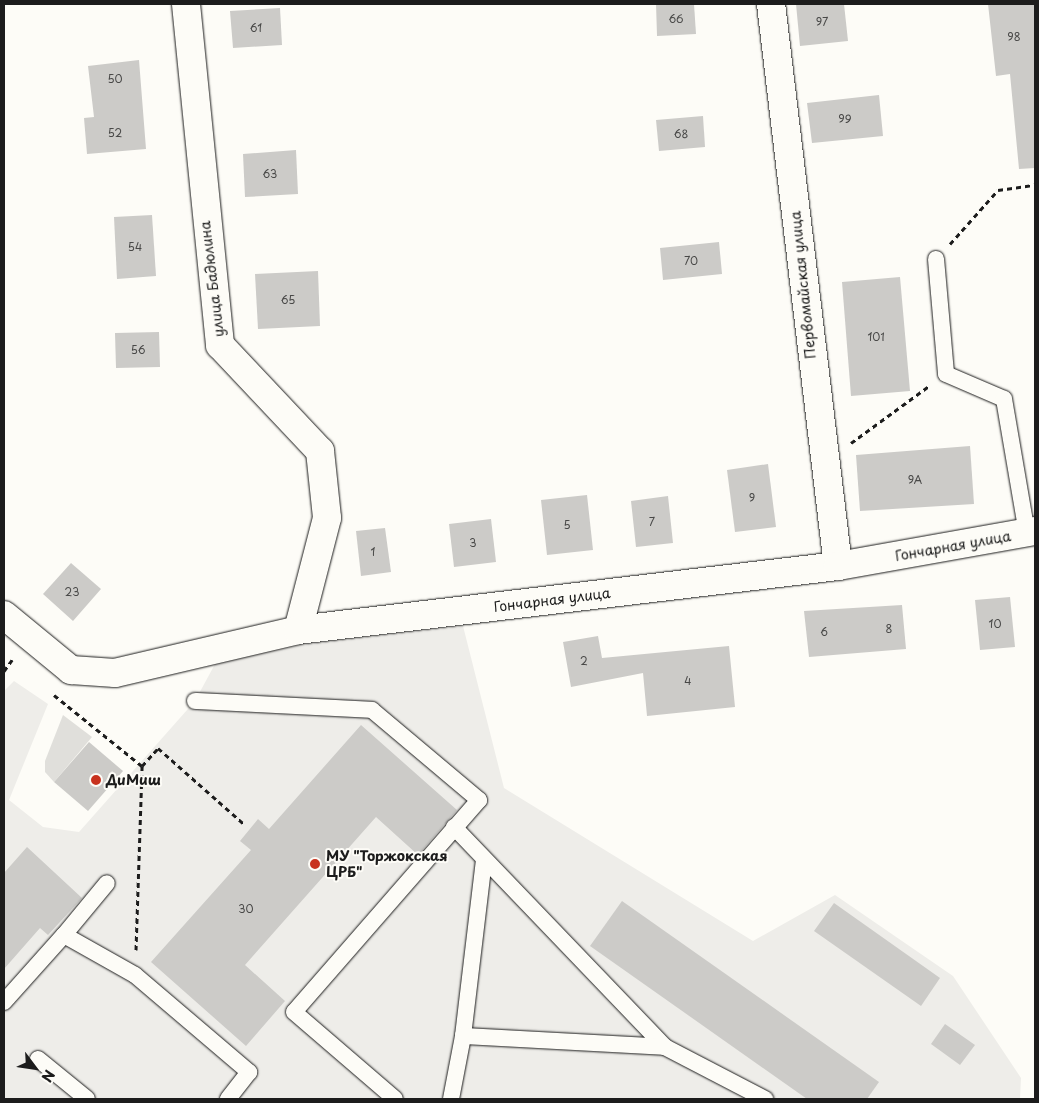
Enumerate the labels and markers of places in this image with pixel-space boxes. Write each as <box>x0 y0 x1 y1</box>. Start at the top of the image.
place label: ДиМиш <box>106 772 161 788</box>
marker: ДиМиш <box>90 774 102 786</box>
place label: МУ "Торжокская ЦРБ" <box>326 848 448 880</box>
marker: МУ "Торжокская ЦРБ" <box>308 857 322 871</box>

